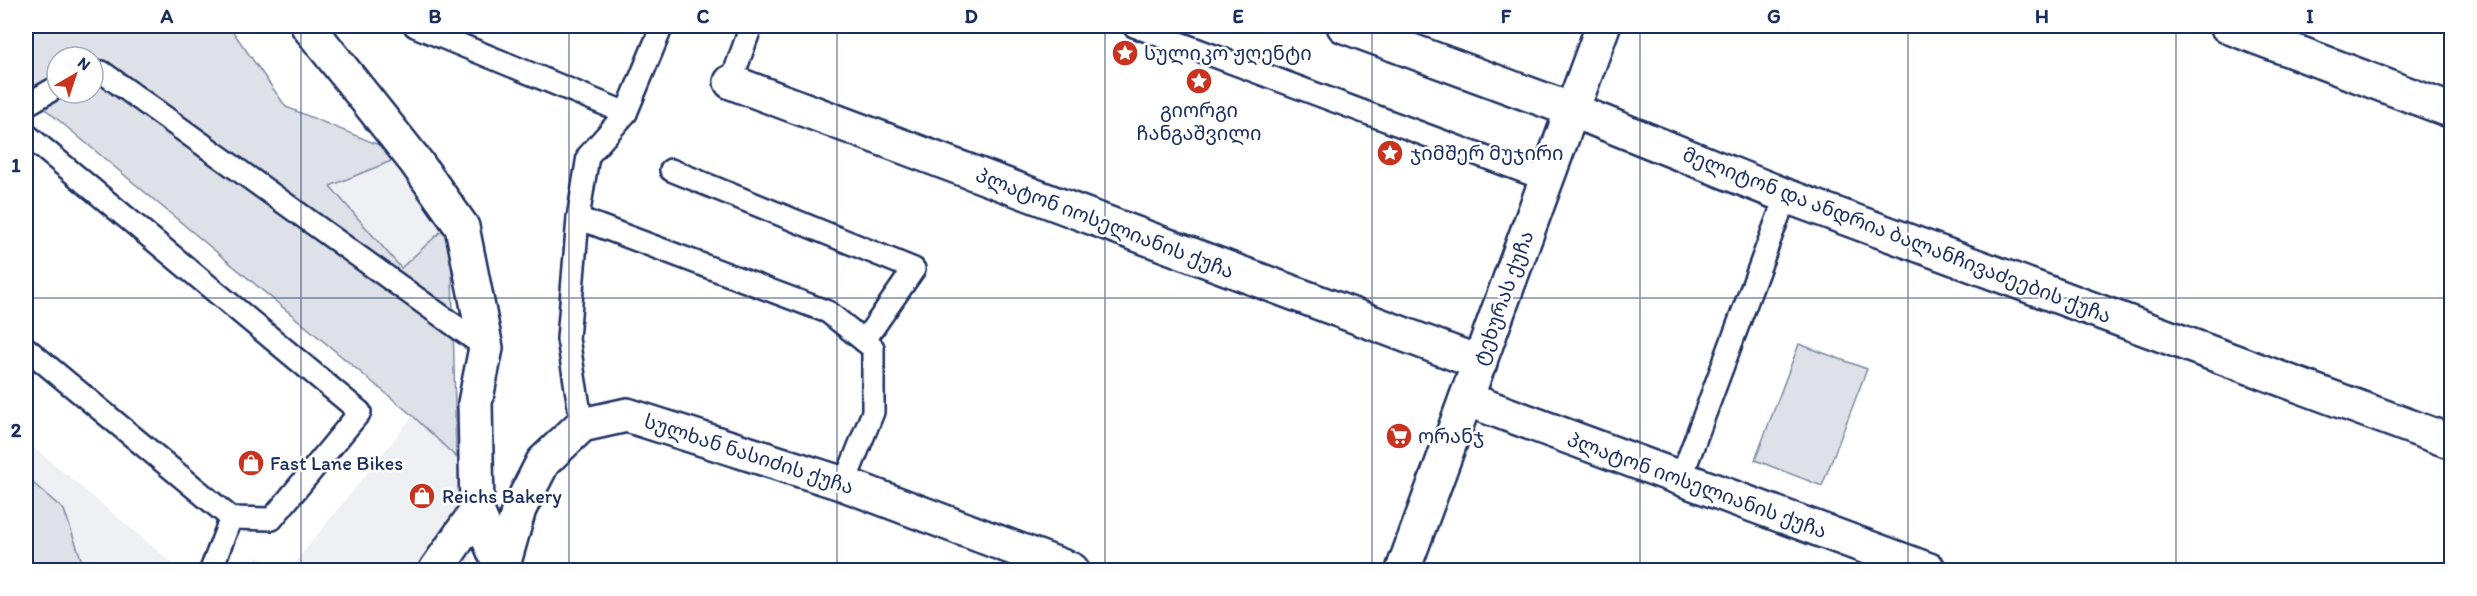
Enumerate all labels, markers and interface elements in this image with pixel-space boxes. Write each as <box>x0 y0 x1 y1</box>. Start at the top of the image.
text: A <box>160 4 174 28</box>
text: B <box>429 4 442 28</box>
text: C <box>697 4 710 28</box>
text: D <box>964 4 978 28</box>
text: E <box>1232 4 1244 28</box>
text: F <box>1501 4 1512 28</box>
text: G <box>1767 4 1781 28</box>
text: H <box>2035 4 2049 28</box>
text: I <box>2306 4 2314 28</box>
place icon: სულიკო ჟღენტი <box>1110 38 1140 68</box>
place label: სულიკო ჟღენტი <box>1144 41 1312 66</box>
north arrow <box>45 45 105 105</box>
text: N <box>74 53 94 75</box>
place icon: გიორგი ჩანგაშვილი <box>1184 66 1214 96</box>
place label: გიორგი ჩანგაშვილი <box>1137 98 1261 146</box>
place icon: ჯიმშერ მუჯირი <box>1375 138 1405 168</box>
place label: ჯიმშერ მუჯირი <box>1410 141 1563 165</box>
street label: მელიტონ და ანდრია ბალანჩივაძეების ქუჩა <box>1679 142 2115 329</box>
text: 1 <box>11 153 21 177</box>
street label: პლატონ იოსელიანის ქუჩა <box>972 163 1237 284</box>
street label: ტეხურას ქუჩა <box>1468 228 1538 368</box>
street label: სულხან ნასიძის ქუჩა <box>641 409 857 500</box>
text: 2 <box>11 418 22 442</box>
supermarket icon: ორანჯ <box>1384 421 1414 451</box>
place label: ორანჯ <box>1418 424 1484 448</box>
street label: პლატონ იოსელიანის ქუჩა <box>1564 427 1830 544</box>
shop icon: Fast Lane Bikes <box>236 448 266 478</box>
place label: Fast Lane Bikes <box>270 451 403 475</box>
shop icon: Reichs Bakery <box>407 481 437 511</box>
place label: Reichs Bakery <box>442 484 562 508</box>

